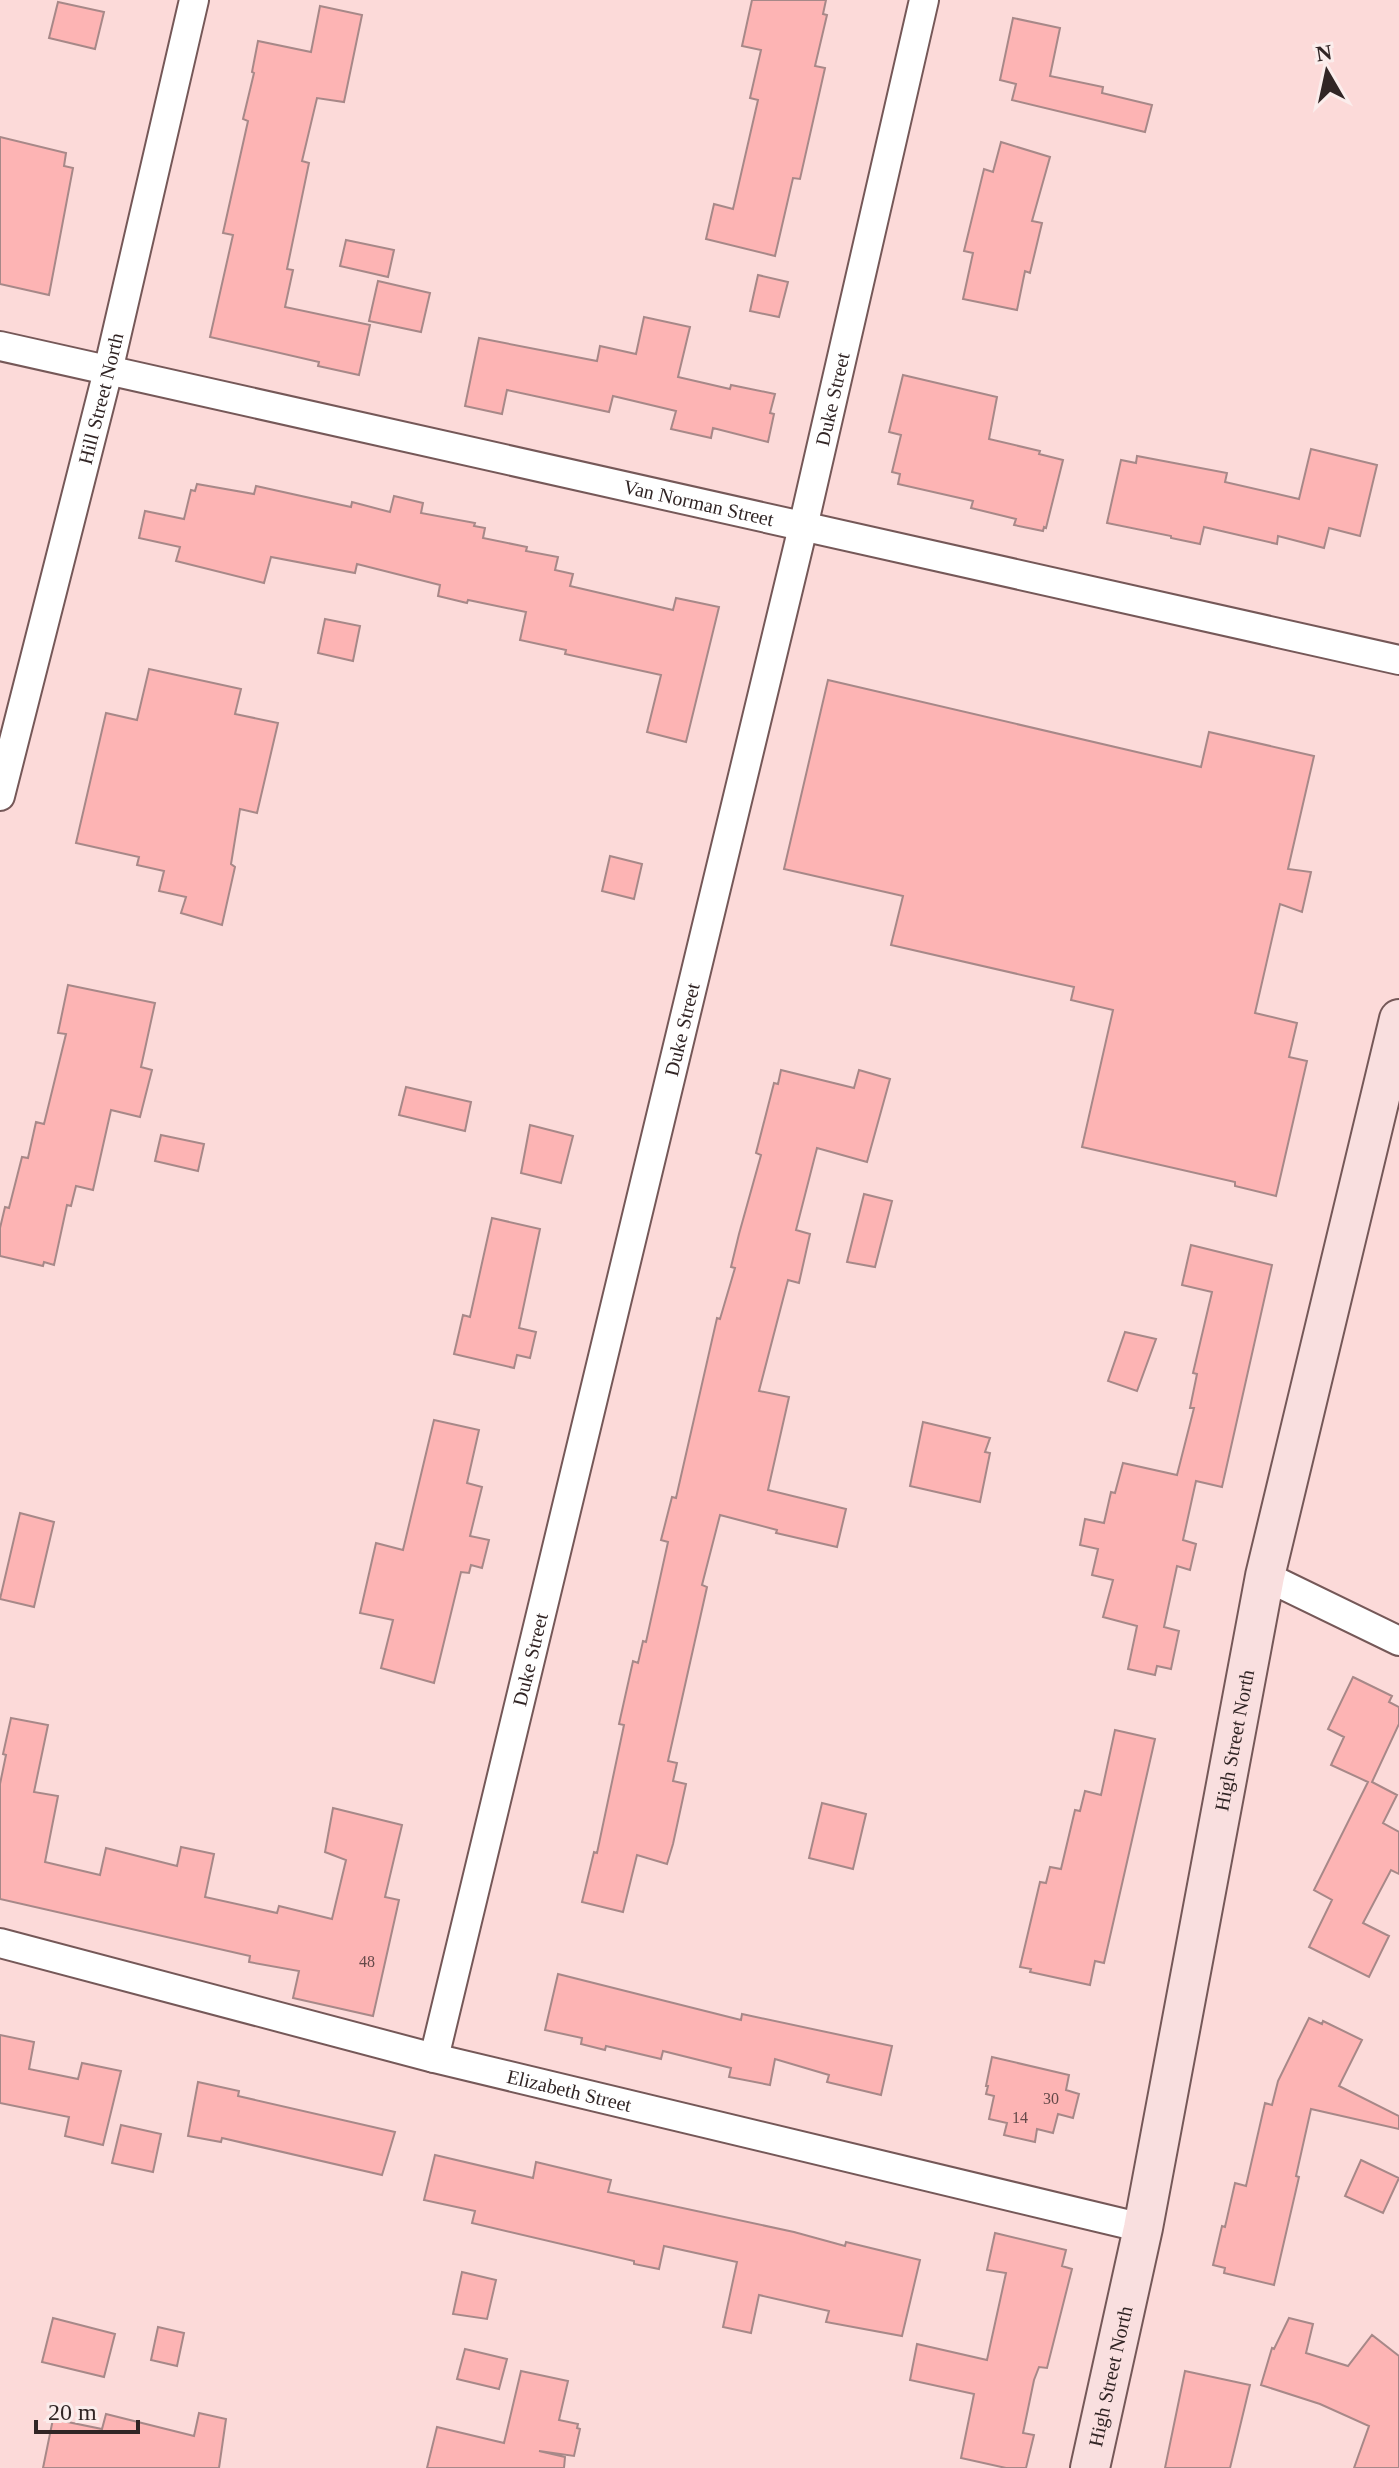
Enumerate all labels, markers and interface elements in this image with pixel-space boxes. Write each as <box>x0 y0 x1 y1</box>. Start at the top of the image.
north arrow <box>1287 32 1367 112</box>
text: N <box>1314 39 1334 66</box>
street label: Hill Street North <box>74 331 127 467</box>
street label: Duke Street <box>811 350 854 448</box>
street label: Van Norman Street <box>621 475 776 530</box>
street label: Duke Street <box>660 980 704 1078</box>
street label: Duke Street <box>508 1610 552 1708</box>
street label: High Street North <box>1210 1668 1258 1813</box>
house number: 48 <box>359 1953 375 1970</box>
street label: Elizabeth Street <box>505 2065 634 2116</box>
house number: 30 <box>1043 2090 1059 2107</box>
house number: 14 <box>1012 2109 1028 2126</box>
street label: High Street North <box>1084 2304 1136 2449</box>
scale bar <box>36 2384 138 2434</box>
text: 20 m <box>48 2399 97 2425</box>

